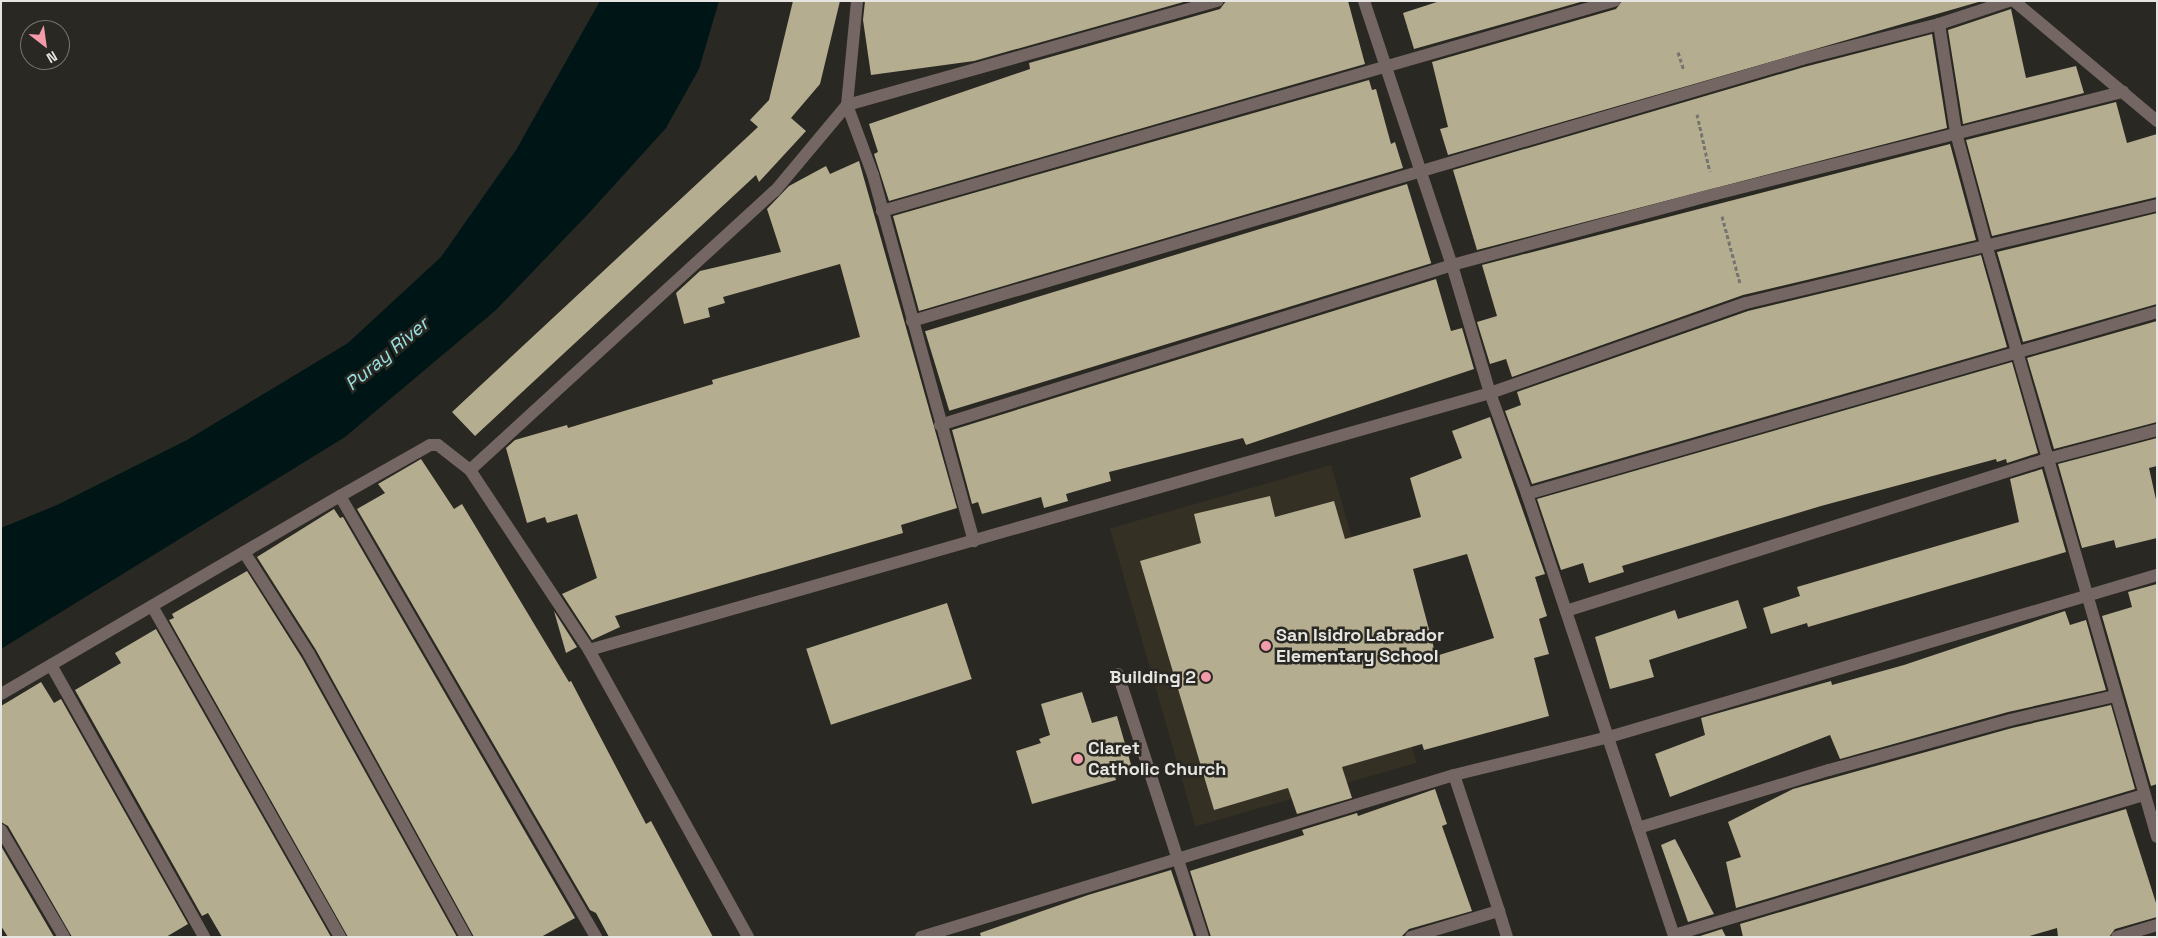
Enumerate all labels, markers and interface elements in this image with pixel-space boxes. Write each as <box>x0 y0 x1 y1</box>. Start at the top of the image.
north arrow <box>20 20 70 70</box>
text: N <box>43 47 61 67</box>
water label: Puray River <box>341 312 433 396</box>
place label: San Isidro Labrador Elementary School <box>1276 625 1444 668</box>
marker: San Isidro Labrador Elementary School <box>1260 640 1272 652</box>
place label: Building 2 <box>1109 666 1196 688</box>
marker: Building 2 <box>1200 671 1212 683</box>
place label: Claret Catholic Church <box>1088 738 1226 781</box>
marker: Claret Catholic Church <box>1072 753 1084 765</box>

